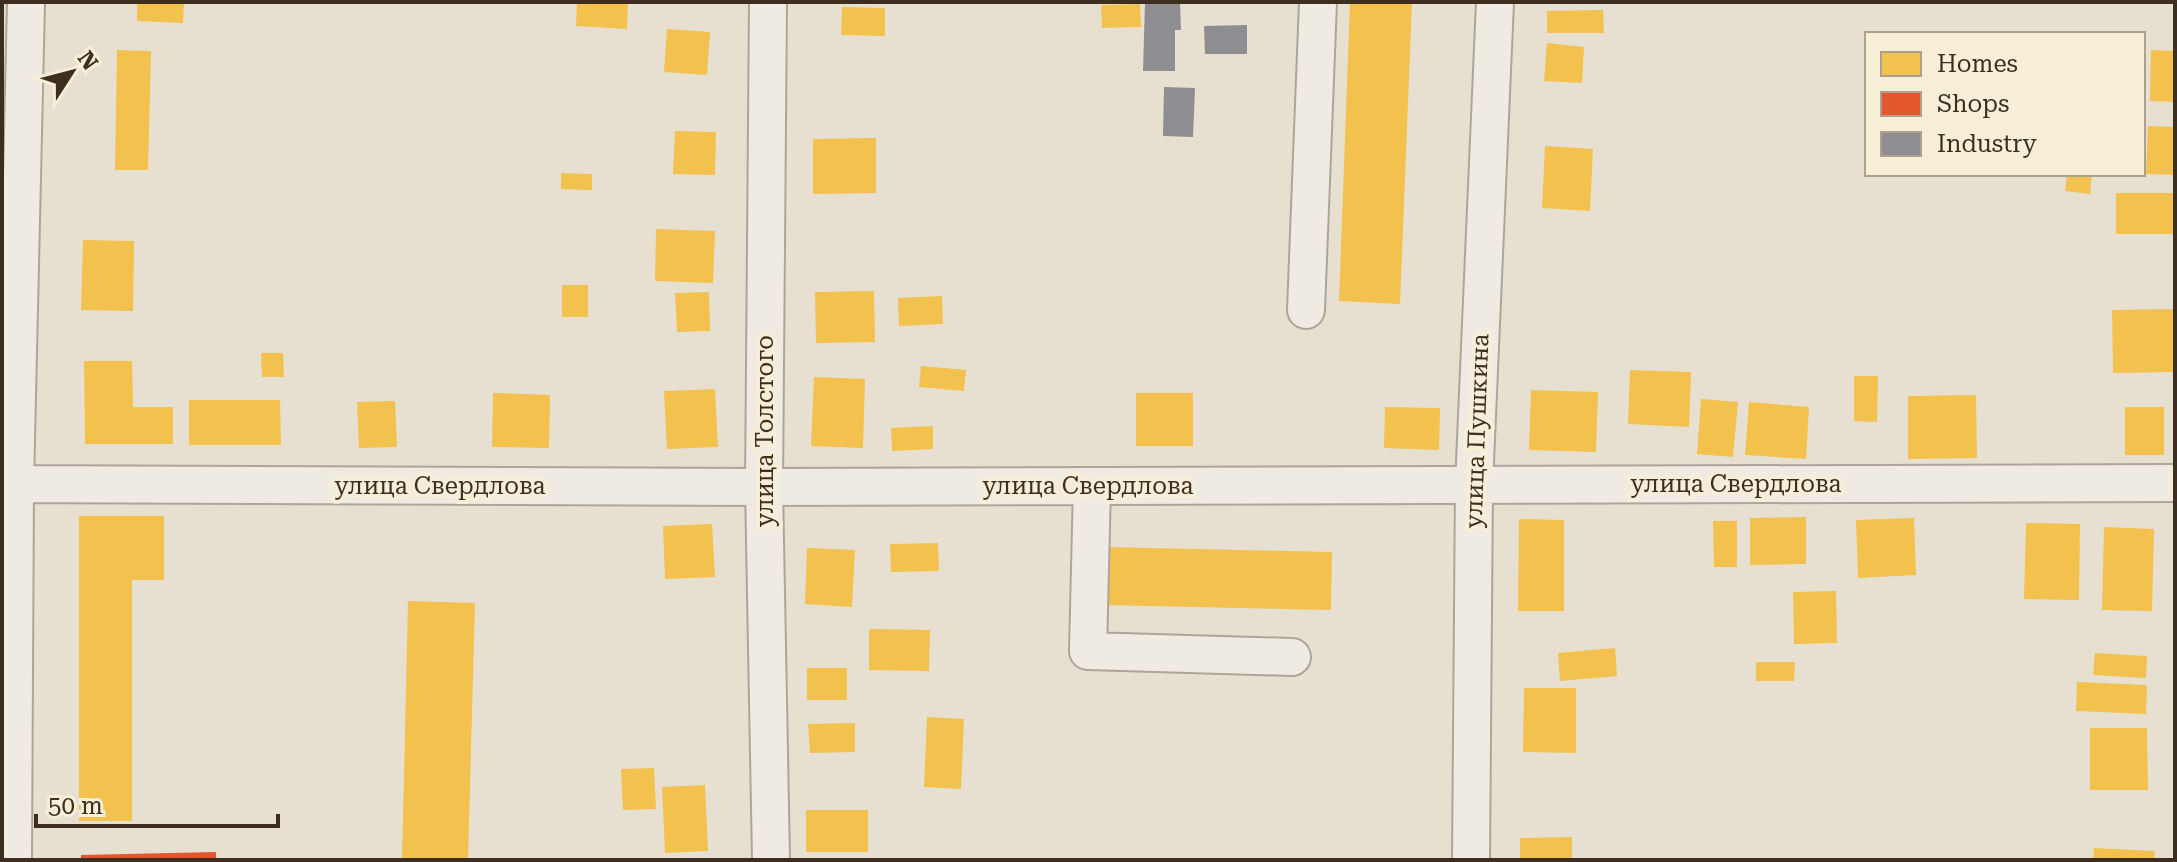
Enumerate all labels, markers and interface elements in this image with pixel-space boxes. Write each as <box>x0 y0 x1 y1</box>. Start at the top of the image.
north arrow <box>32 32 112 112</box>
legend <box>1865 32 2145 176</box>
text: N <box>73 46 103 75</box>
text: Homes <box>1937 50 2018 78</box>
text: Shops <box>1937 90 2009 118</box>
text: Industry <box>1937 130 2038 158</box>
street label: улица Пушкина <box>1460 333 1494 529</box>
street label: улица Толстого <box>751 335 779 527</box>
street label: улица Свердлова <box>1630 470 1842 498</box>
street label: улица Свердлова <box>334 472 546 500</box>
street label: улица Свердлова <box>982 472 1194 500</box>
scale bar <box>36 778 278 828</box>
text: 50 m <box>48 792 103 820</box>

